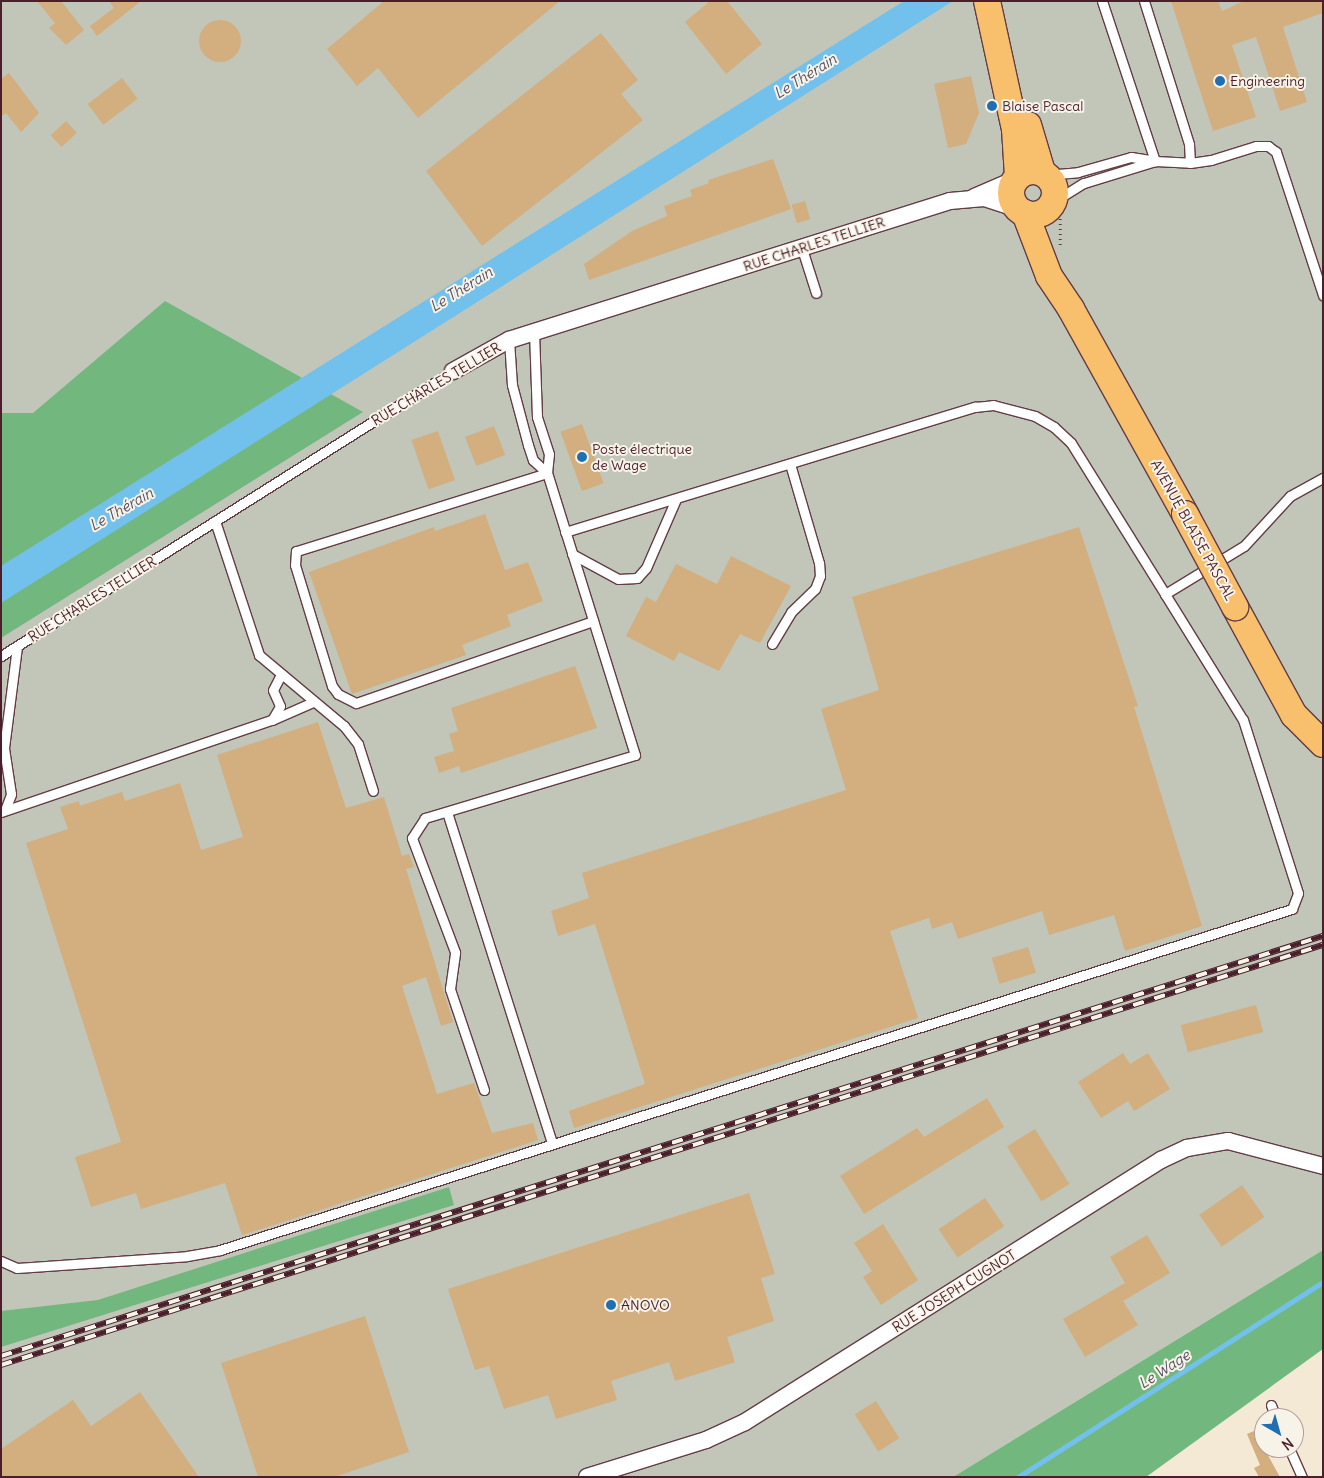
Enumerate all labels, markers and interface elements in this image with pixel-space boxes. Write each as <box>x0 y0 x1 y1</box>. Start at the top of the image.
water label: Le Thérain <box>770 50 840 102</box>
place label: Engineering <box>1230 73 1305 89</box>
marker: Engineering <box>1214 75 1226 87</box>
place label: Blaise Pascal <box>1002 98 1083 114</box>
marker: Blaise Pascal <box>986 100 998 112</box>
street label: RUE CHARLES TELLIER <box>741 213 887 275</box>
water label: Le Thérain <box>426 263 496 315</box>
street label: RUE CHARLES TELLIER <box>368 339 504 429</box>
place label: Poste électrique de Wage <box>592 441 692 474</box>
marker: Poste électrique de Wage <box>576 451 588 463</box>
street label: AVENUE BLAISE PASCAL <box>1147 457 1239 603</box>
water label: Le Thérain <box>86 484 156 534</box>
street label: RUE CHARLES TELLIER <box>25 553 159 645</box>
street label: RUE JOSEPH CUGNOT <box>889 1246 1019 1336</box>
place label: ANOVO <box>621 1297 670 1313</box>
marker: ANOVO <box>605 1299 617 1311</box>
water label: Le Wage <box>1135 1346 1193 1392</box>
north arrow <box>1254 1408 1304 1458</box>
text: N <box>1278 1434 1297 1454</box>

